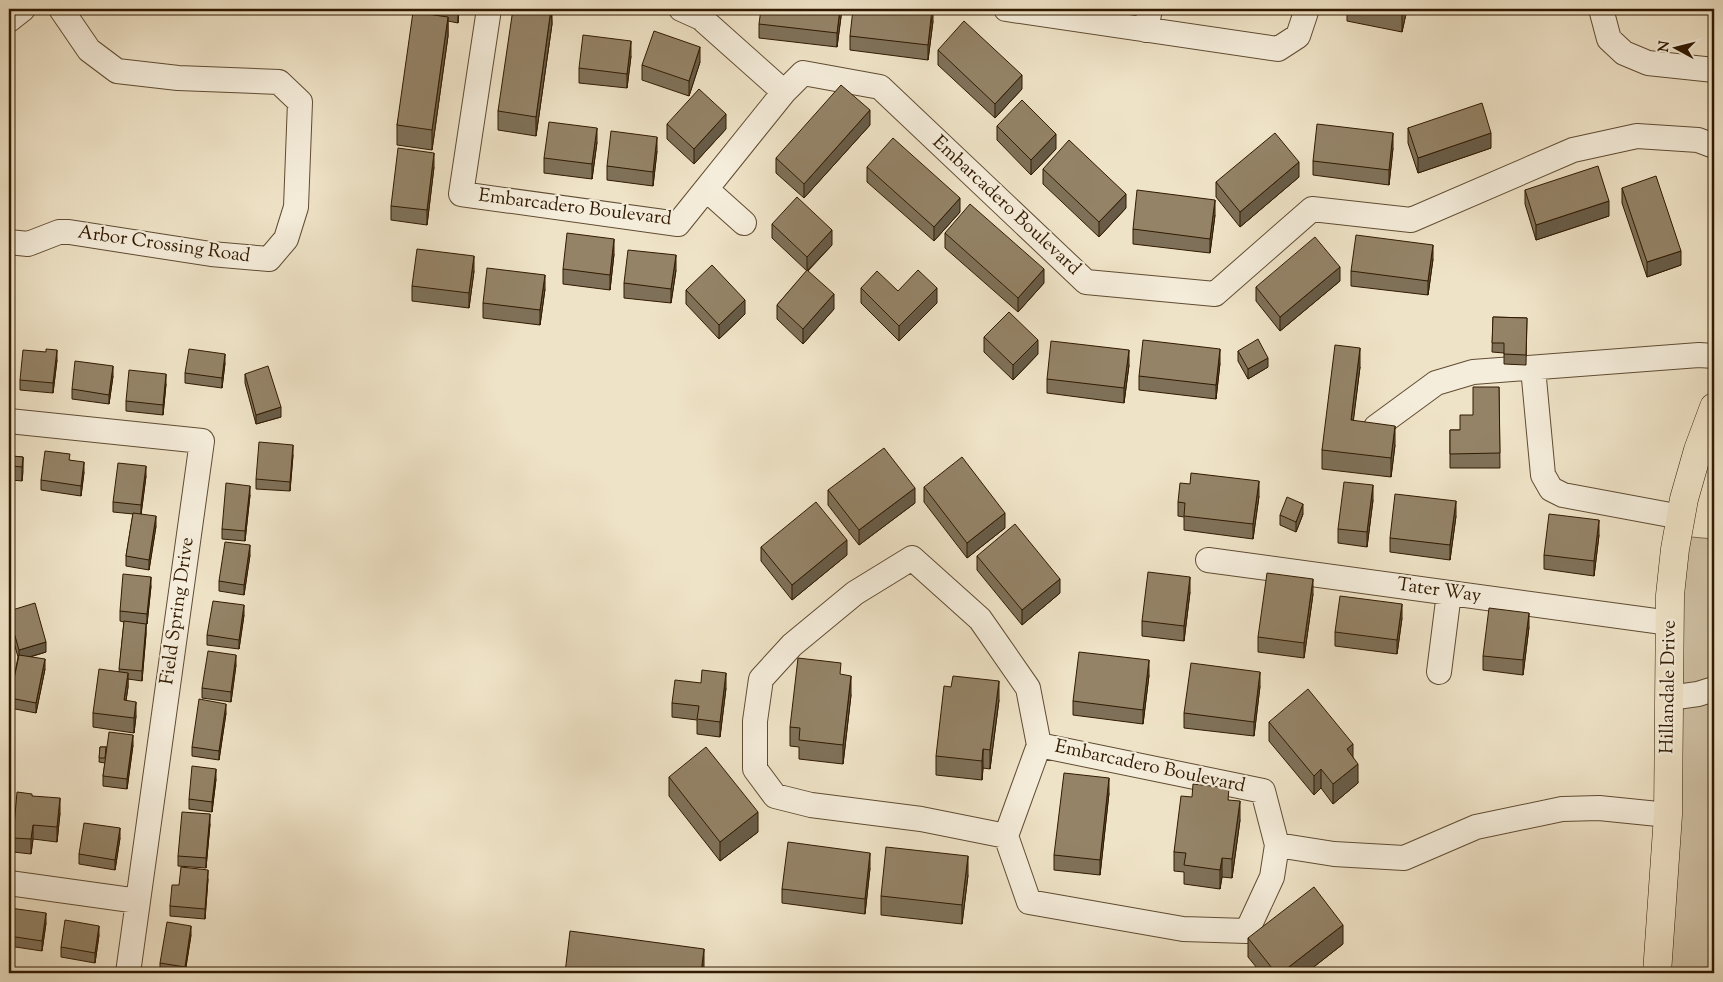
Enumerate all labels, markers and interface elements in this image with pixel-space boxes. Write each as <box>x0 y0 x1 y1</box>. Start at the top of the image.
north arrow <box>1650 22 1700 72</box>
text: N <box>1654 40 1676 53</box>
street label: Embarcadero Boulevard <box>926 130 1086 282</box>
street label: Embarcadero Boulevard <box>477 183 673 233</box>
street label: Arbor Crossing Road <box>76 220 252 271</box>
street label: Field Spring Drive <box>154 535 202 686</box>
street label: Tater Way <box>1395 572 1483 610</box>
street label: Hillandale Drive <box>1654 620 1684 754</box>
street label: Embarcadero Boulevard <box>1052 734 1248 800</box>

